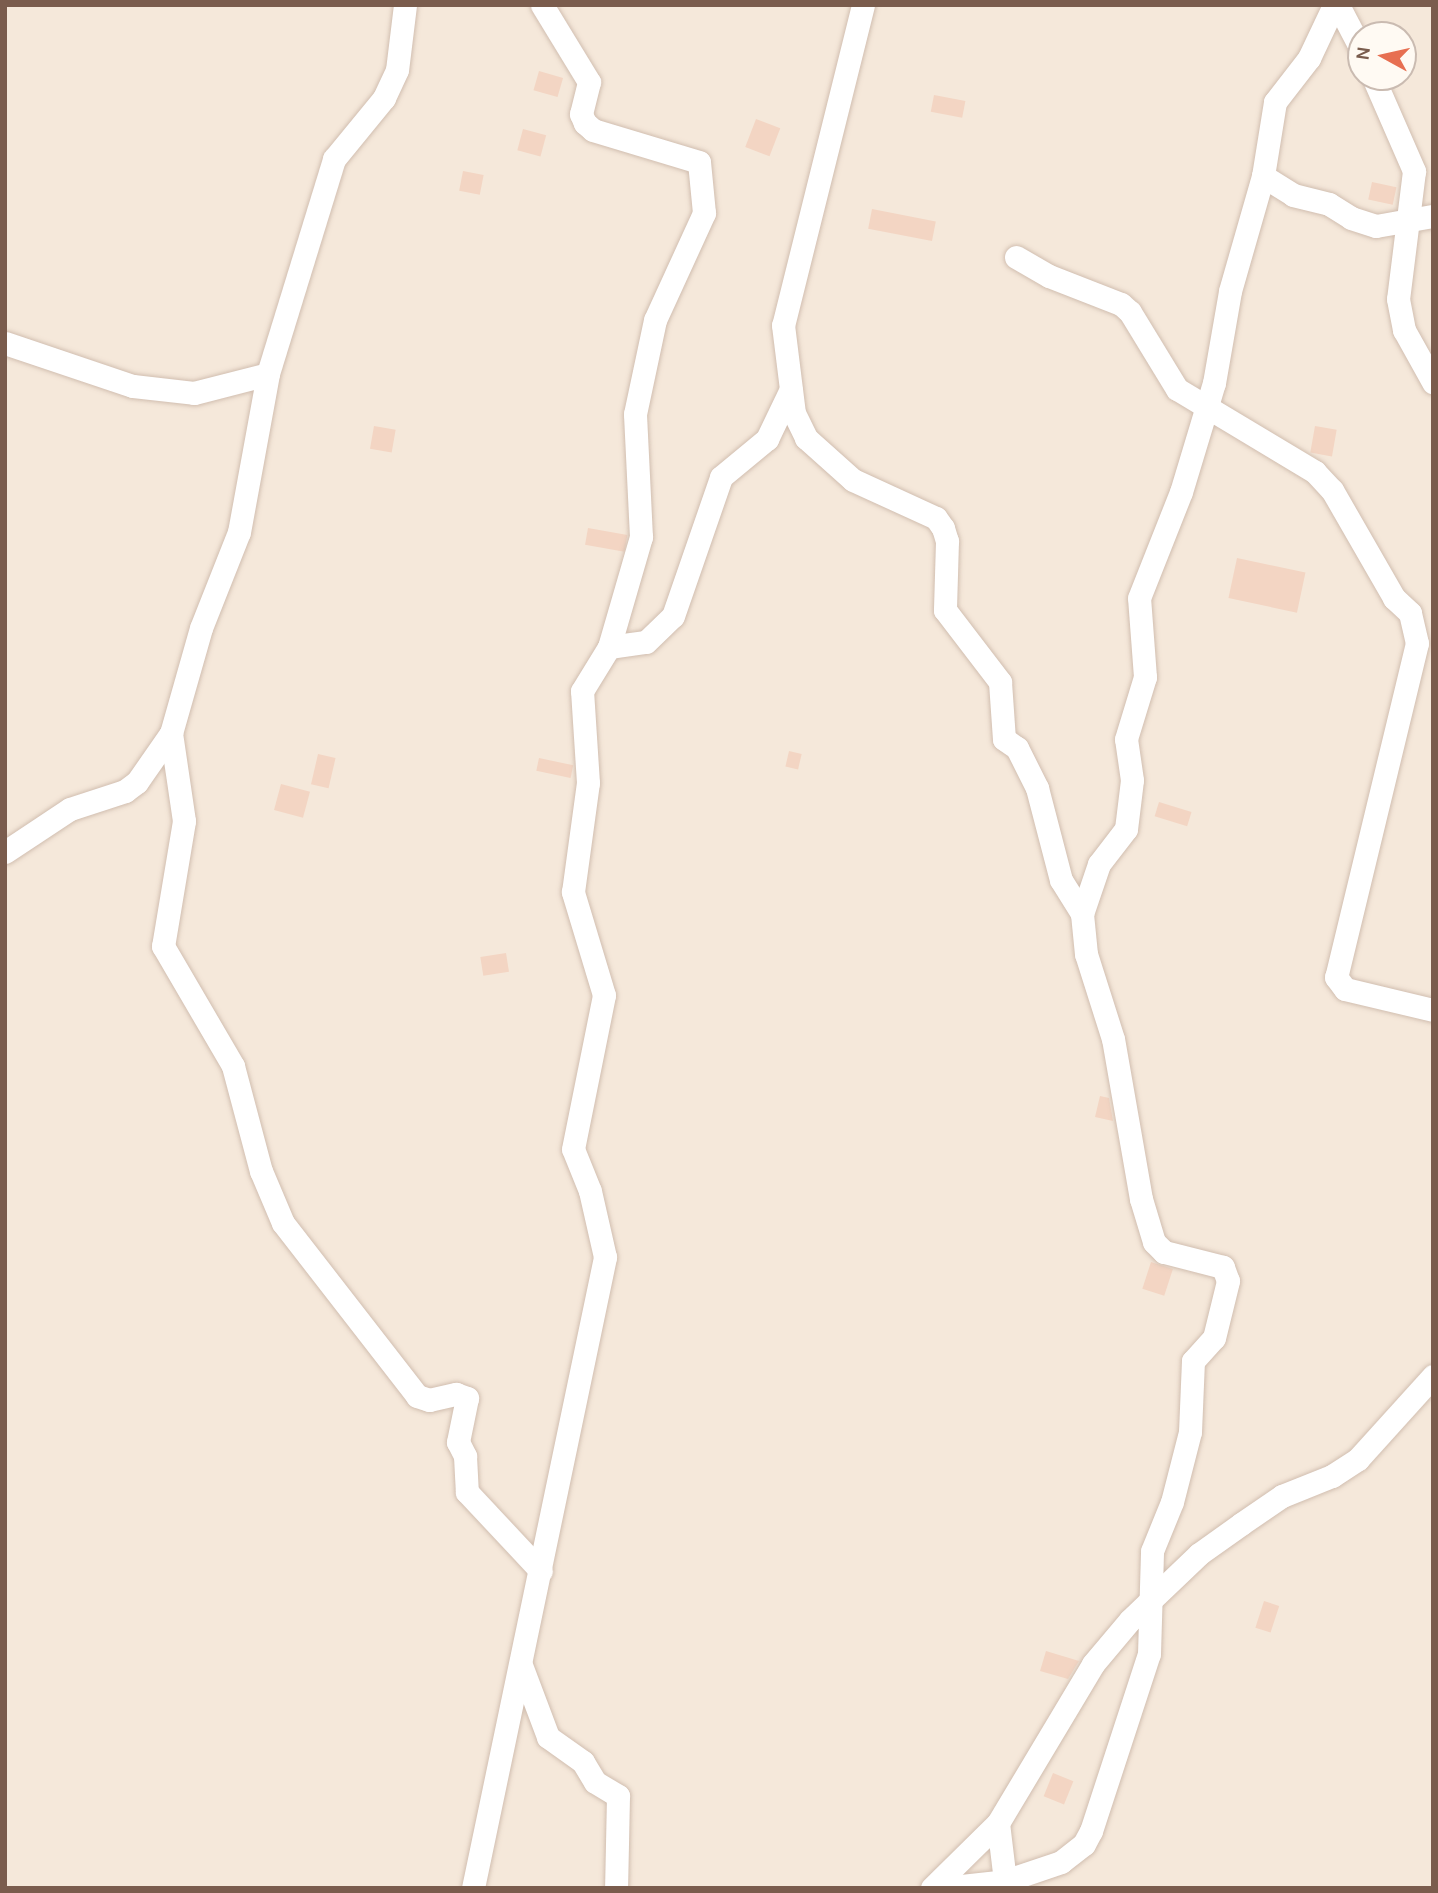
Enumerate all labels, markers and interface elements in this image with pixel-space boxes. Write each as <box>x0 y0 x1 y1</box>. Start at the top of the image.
north arrow <box>1347 21 1417 91</box>
text: N <box>1351 45 1375 62</box>

